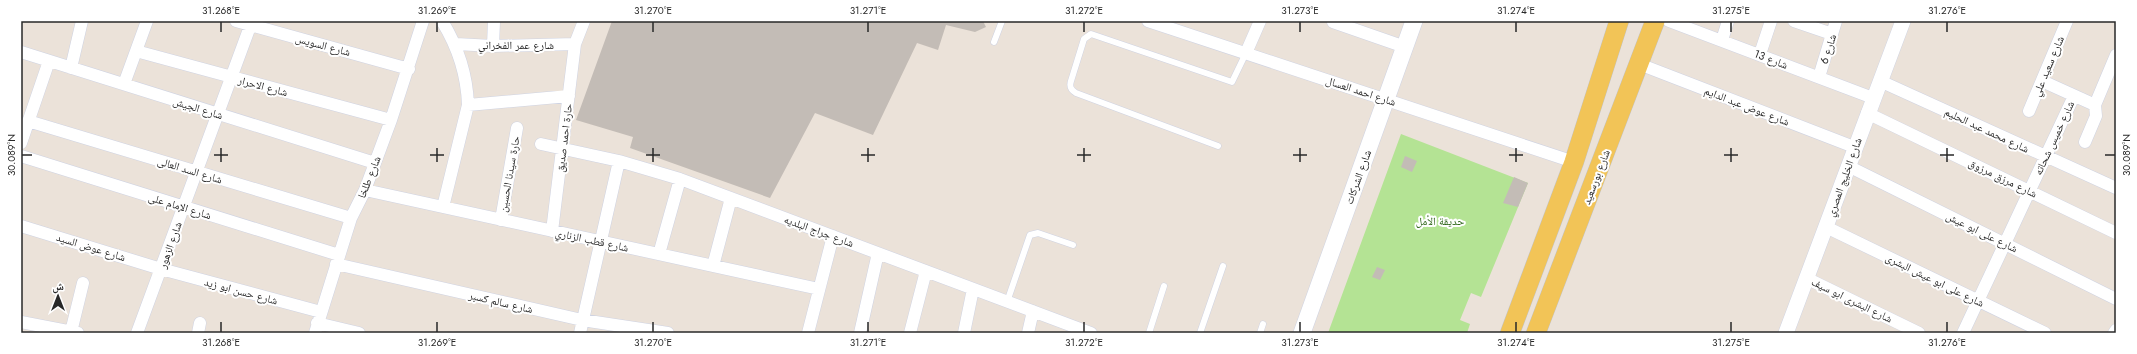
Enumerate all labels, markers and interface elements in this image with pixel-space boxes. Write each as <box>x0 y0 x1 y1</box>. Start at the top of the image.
text: 31.268°E <box>202 3 240 18</box>
text: 31.269°E <box>418 3 456 18</box>
text: 31.270°E <box>634 3 672 18</box>
text: 31.271°E <box>850 3 886 18</box>
text: 31.272°E <box>1065 3 1103 18</box>
text: 31.273°E <box>1281 3 1319 18</box>
text: 31.274°E <box>1497 3 1535 18</box>
text: 31.275°E <box>1712 3 1750 18</box>
text: 31.276°E <box>1928 3 1966 18</box>
street label: شارع السويس <box>294 30 352 60</box>
street label: شارع 6 <box>1816 32 1840 66</box>
street label: شارع سعيد علي <box>2028 33 2069 99</box>
street label: شارع عمر الفخراني <box>478 37 554 54</box>
street label: شارع 13 <box>1752 45 1790 73</box>
street label: شارع الاحرار <box>235 71 290 100</box>
street label: شارع احمد العسال <box>1324 72 1398 110</box>
street label: شارع عوض عبد الدايم <box>1702 82 1792 130</box>
street label: شارع الجيش <box>171 93 225 123</box>
street label: شارع خميس شحاته <box>2030 98 2078 178</box>
street label: حارة احمد صديق <box>552 103 576 173</box>
street label: شارع محمد عبد الحليم <box>1942 103 2032 157</box>
text: 30.089°N <box>4 134 19 176</box>
text: 30.089°N <box>2119 134 2134 176</box>
street label: حارة سيدنا الحسين <box>494 135 524 213</box>
street label: شارع الخليج المصري <box>1822 135 1866 219</box>
street label: شارع بورسعيد <box>1578 147 1614 207</box>
street label: شارع الشركات <box>1341 148 1375 206</box>
street label: شارع السد العالى <box>156 153 224 187</box>
street label: شارع طلخا <box>353 153 385 201</box>
street label: شارع مرزق مرزوق <box>1966 155 2040 201</box>
street label: شارع الإمام على <box>147 189 213 223</box>
street label: شارع على ابو عيش <box>1943 208 2021 256</box>
street label: شارع جراج البلديه <box>782 211 856 251</box>
park label: حديقة الأمل <box>1416 213 1464 229</box>
street label: شارع الزهور <box>154 219 186 272</box>
street label: شارع قطب الزناري <box>554 224 630 256</box>
street label: شارع عوض السيد <box>54 229 128 265</box>
street label: شارع على ابو عيش البشرى <box>1883 249 1987 311</box>
street label: شارع حسن ابو زيد <box>202 273 280 309</box>
street label: شارع البشرى ابو سيف <box>1809 273 1895 327</box>
north arrow <box>38 276 78 316</box>
text: ش <box>52 278 64 294</box>
street label: شارع سالم كسبر <box>466 287 535 317</box>
text: 31.268°E <box>202 335 240 350</box>
text: 31.269°E <box>418 335 456 350</box>
text: 31.270°E <box>634 335 672 350</box>
text: 31.271°E <box>850 335 886 350</box>
text: 31.272°E <box>1065 335 1103 350</box>
text: 31.273°E <box>1281 335 1319 350</box>
text: 31.274°E <box>1497 335 1535 350</box>
text: 31.275°E <box>1712 335 1750 350</box>
text: 31.276°E <box>1928 335 1966 350</box>

